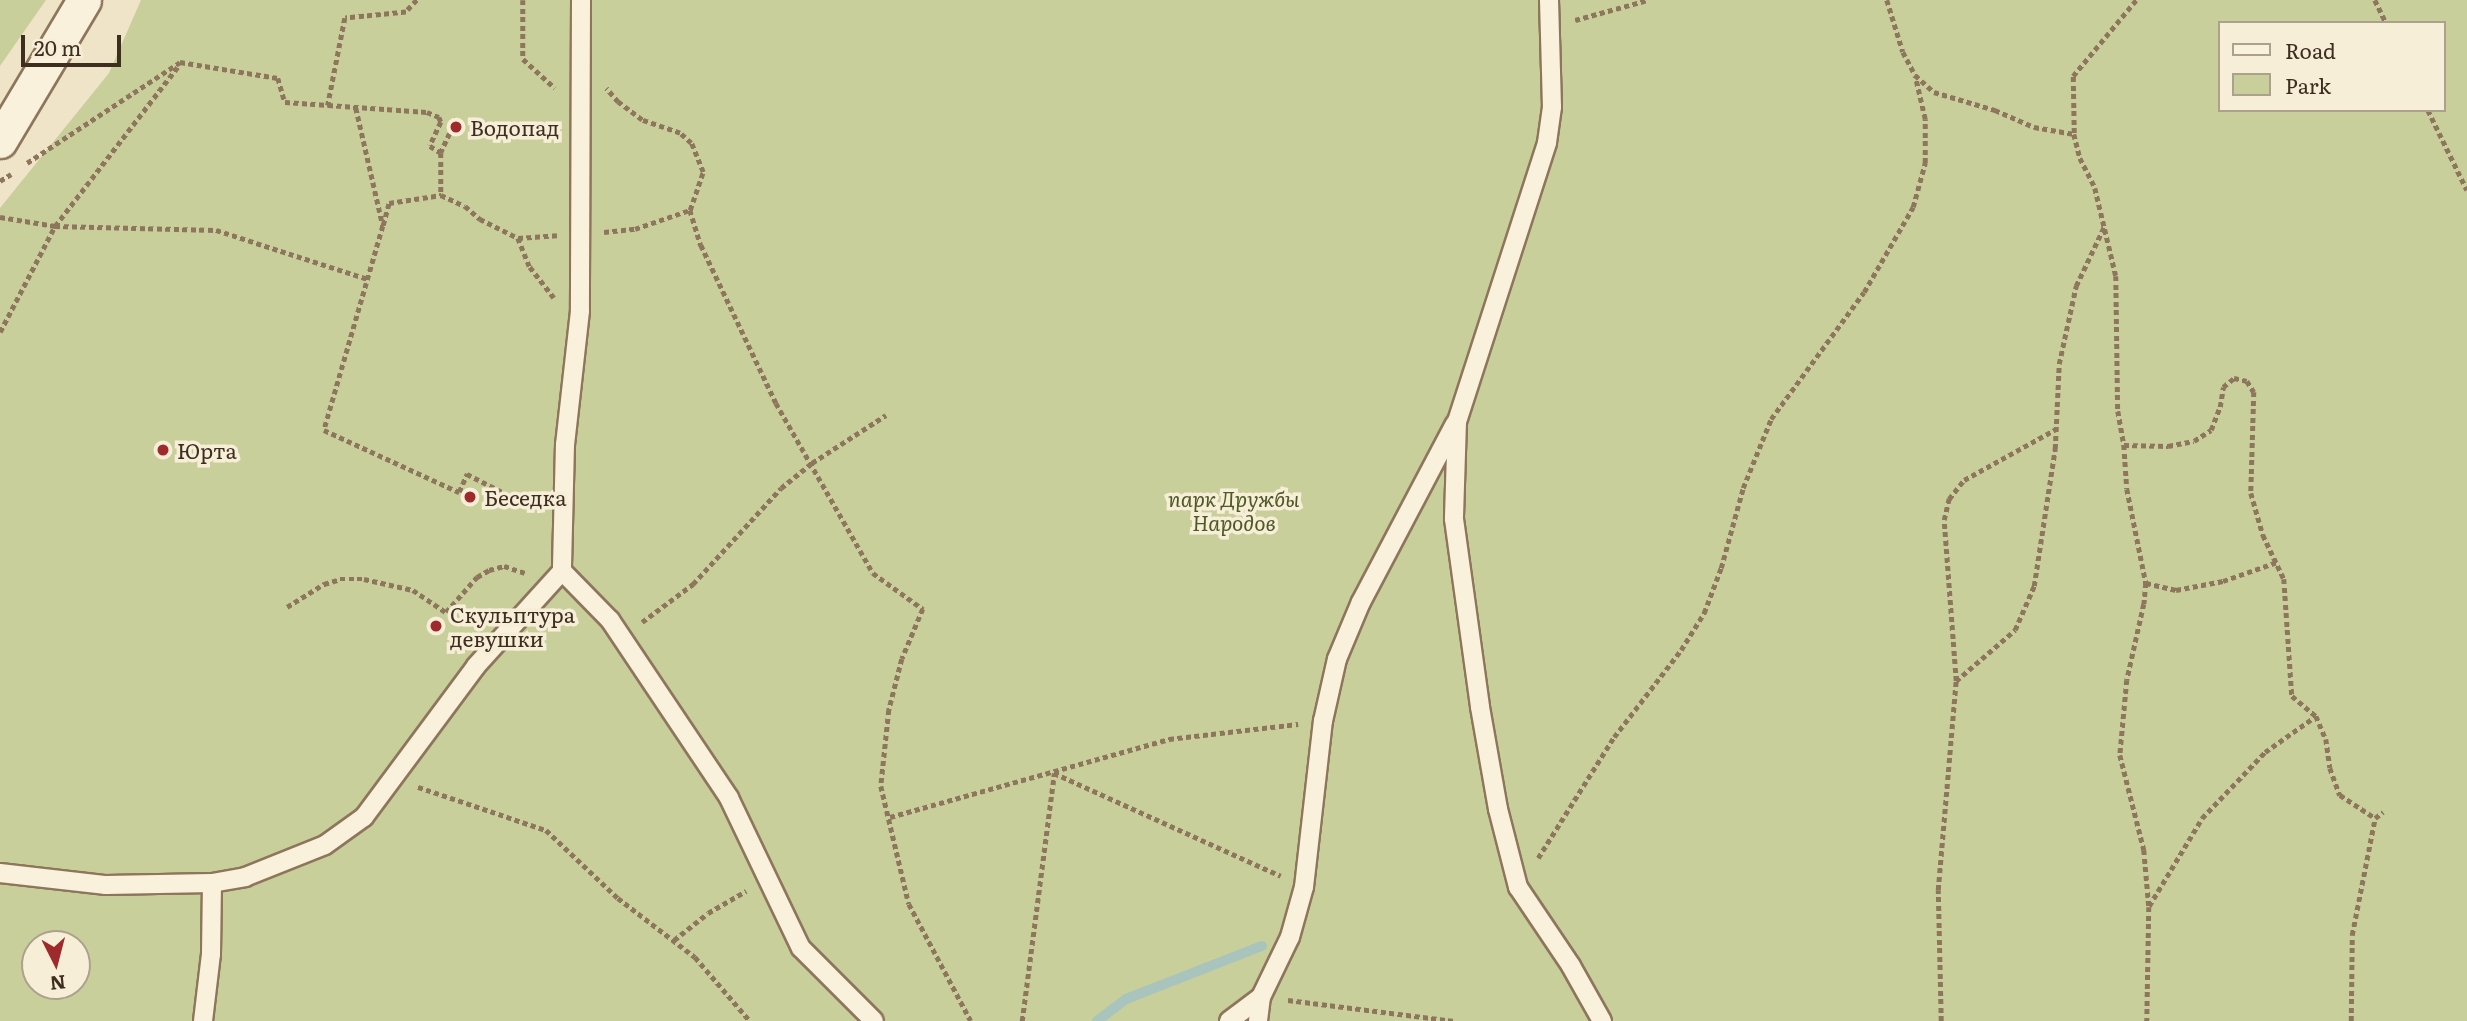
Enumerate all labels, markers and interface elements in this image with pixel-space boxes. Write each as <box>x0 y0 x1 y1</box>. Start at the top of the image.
scale bar <box>24 21 124 65</box>
legend <box>2218 21 2446 112</box>
text: 20 m <box>34 31 81 62</box>
text: Road <box>2285 34 2336 65</box>
text: Park <box>2285 69 2331 100</box>
place label: Водопад <box>470 114 559 140</box>
marker: Водопад <box>448 119 464 135</box>
place label: Юрта <box>177 437 237 463</box>
marker: Юрта <box>155 442 171 458</box>
place label: Беседка <box>484 484 567 510</box>
park label: парк Дружбы Народов <box>1168 485 1300 535</box>
marker: Беседка <box>462 489 478 505</box>
place label: Скульптура девушки <box>450 601 575 651</box>
marker: Скульптура девушки <box>428 618 444 634</box>
north arrow <box>21 930 91 1000</box>
text: N <box>49 969 67 999</box>

